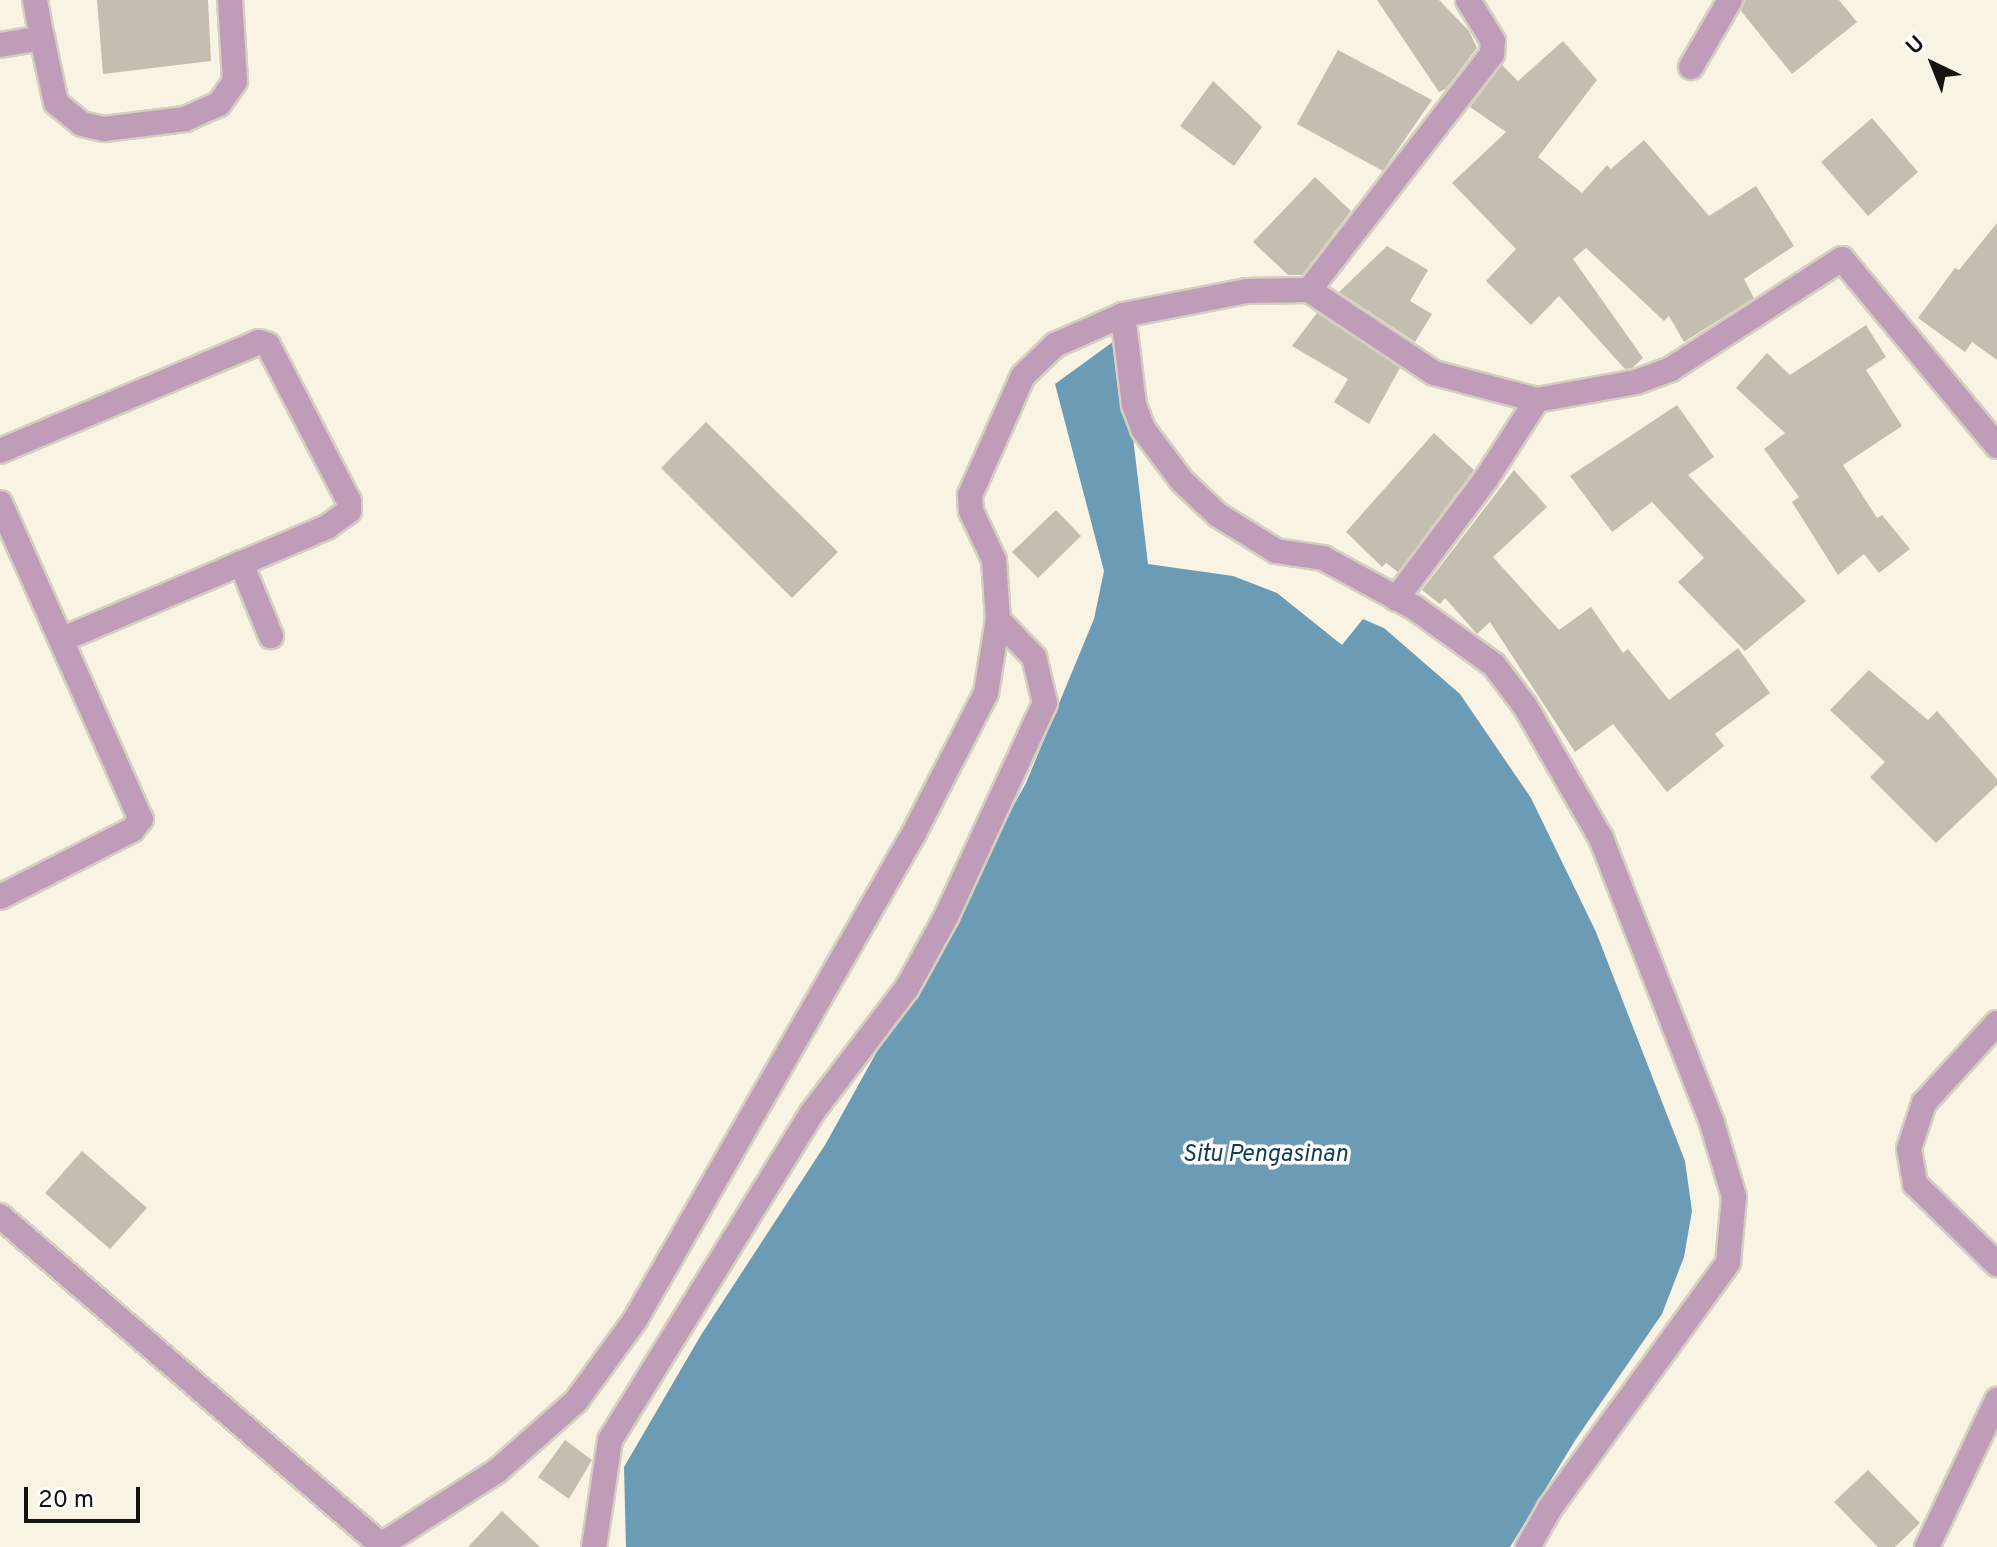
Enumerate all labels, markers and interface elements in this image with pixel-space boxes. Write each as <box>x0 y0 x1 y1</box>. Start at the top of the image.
north arrow <box>1893 24 1973 104</box>
text: U <box>1901 31 1931 61</box>
water label: Situ Pengasinan <box>1182 1142 1348 1170</box>
scale bar <box>28 1471 144 1521</box>
text: 20 m <box>38 1486 94 1516</box>

